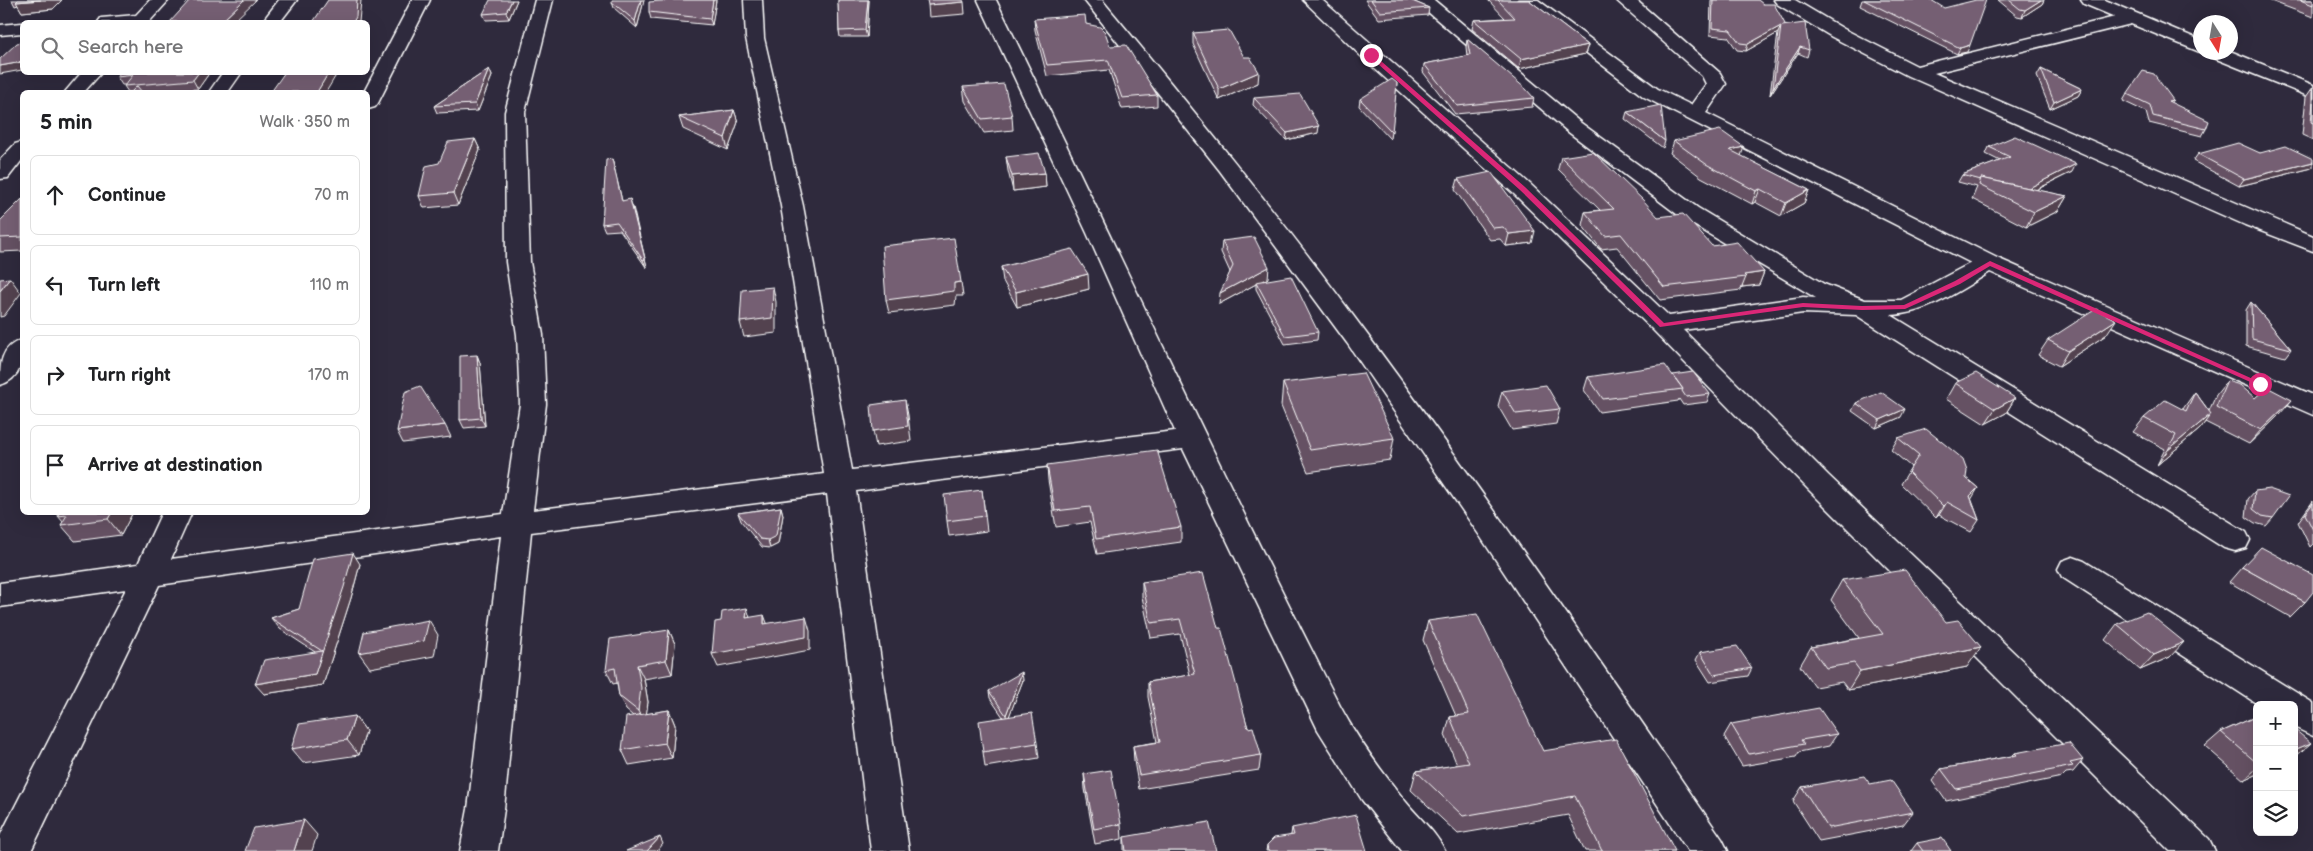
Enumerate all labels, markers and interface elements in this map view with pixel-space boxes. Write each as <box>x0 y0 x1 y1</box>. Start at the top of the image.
north arrow <box>2193 15 2238 60</box>
search box <box>20 20 370 75</box>
icon: search <box>38 34 66 62</box>
text: Search here <box>78 36 183 59</box>
route end <box>1360 44 1383 67</box>
text: 5 min <box>40 110 93 135</box>
text: Walk · 350 m <box>259 113 350 132</box>
icon: ahead <box>41 181 69 209</box>
text: Continue <box>88 184 166 207</box>
text: 70 m <box>314 186 349 205</box>
icon: left <box>41 271 69 299</box>
text: Turn left <box>88 274 160 297</box>
text: 110 m <box>310 276 349 295</box>
icon: right <box>41 361 69 389</box>
text: Turn right <box>88 364 171 387</box>
text: 170 m <box>308 366 349 385</box>
route start <box>2249 373 2272 396</box>
icon: arrive <box>41 451 69 479</box>
text: Arrive at destination <box>88 454 263 477</box>
map controls <box>2253 701 2298 836</box>
button: + <box>2253 701 2298 746</box>
button: − <box>2253 746 2298 791</box>
button: layers <box>2253 791 2298 836</box>

